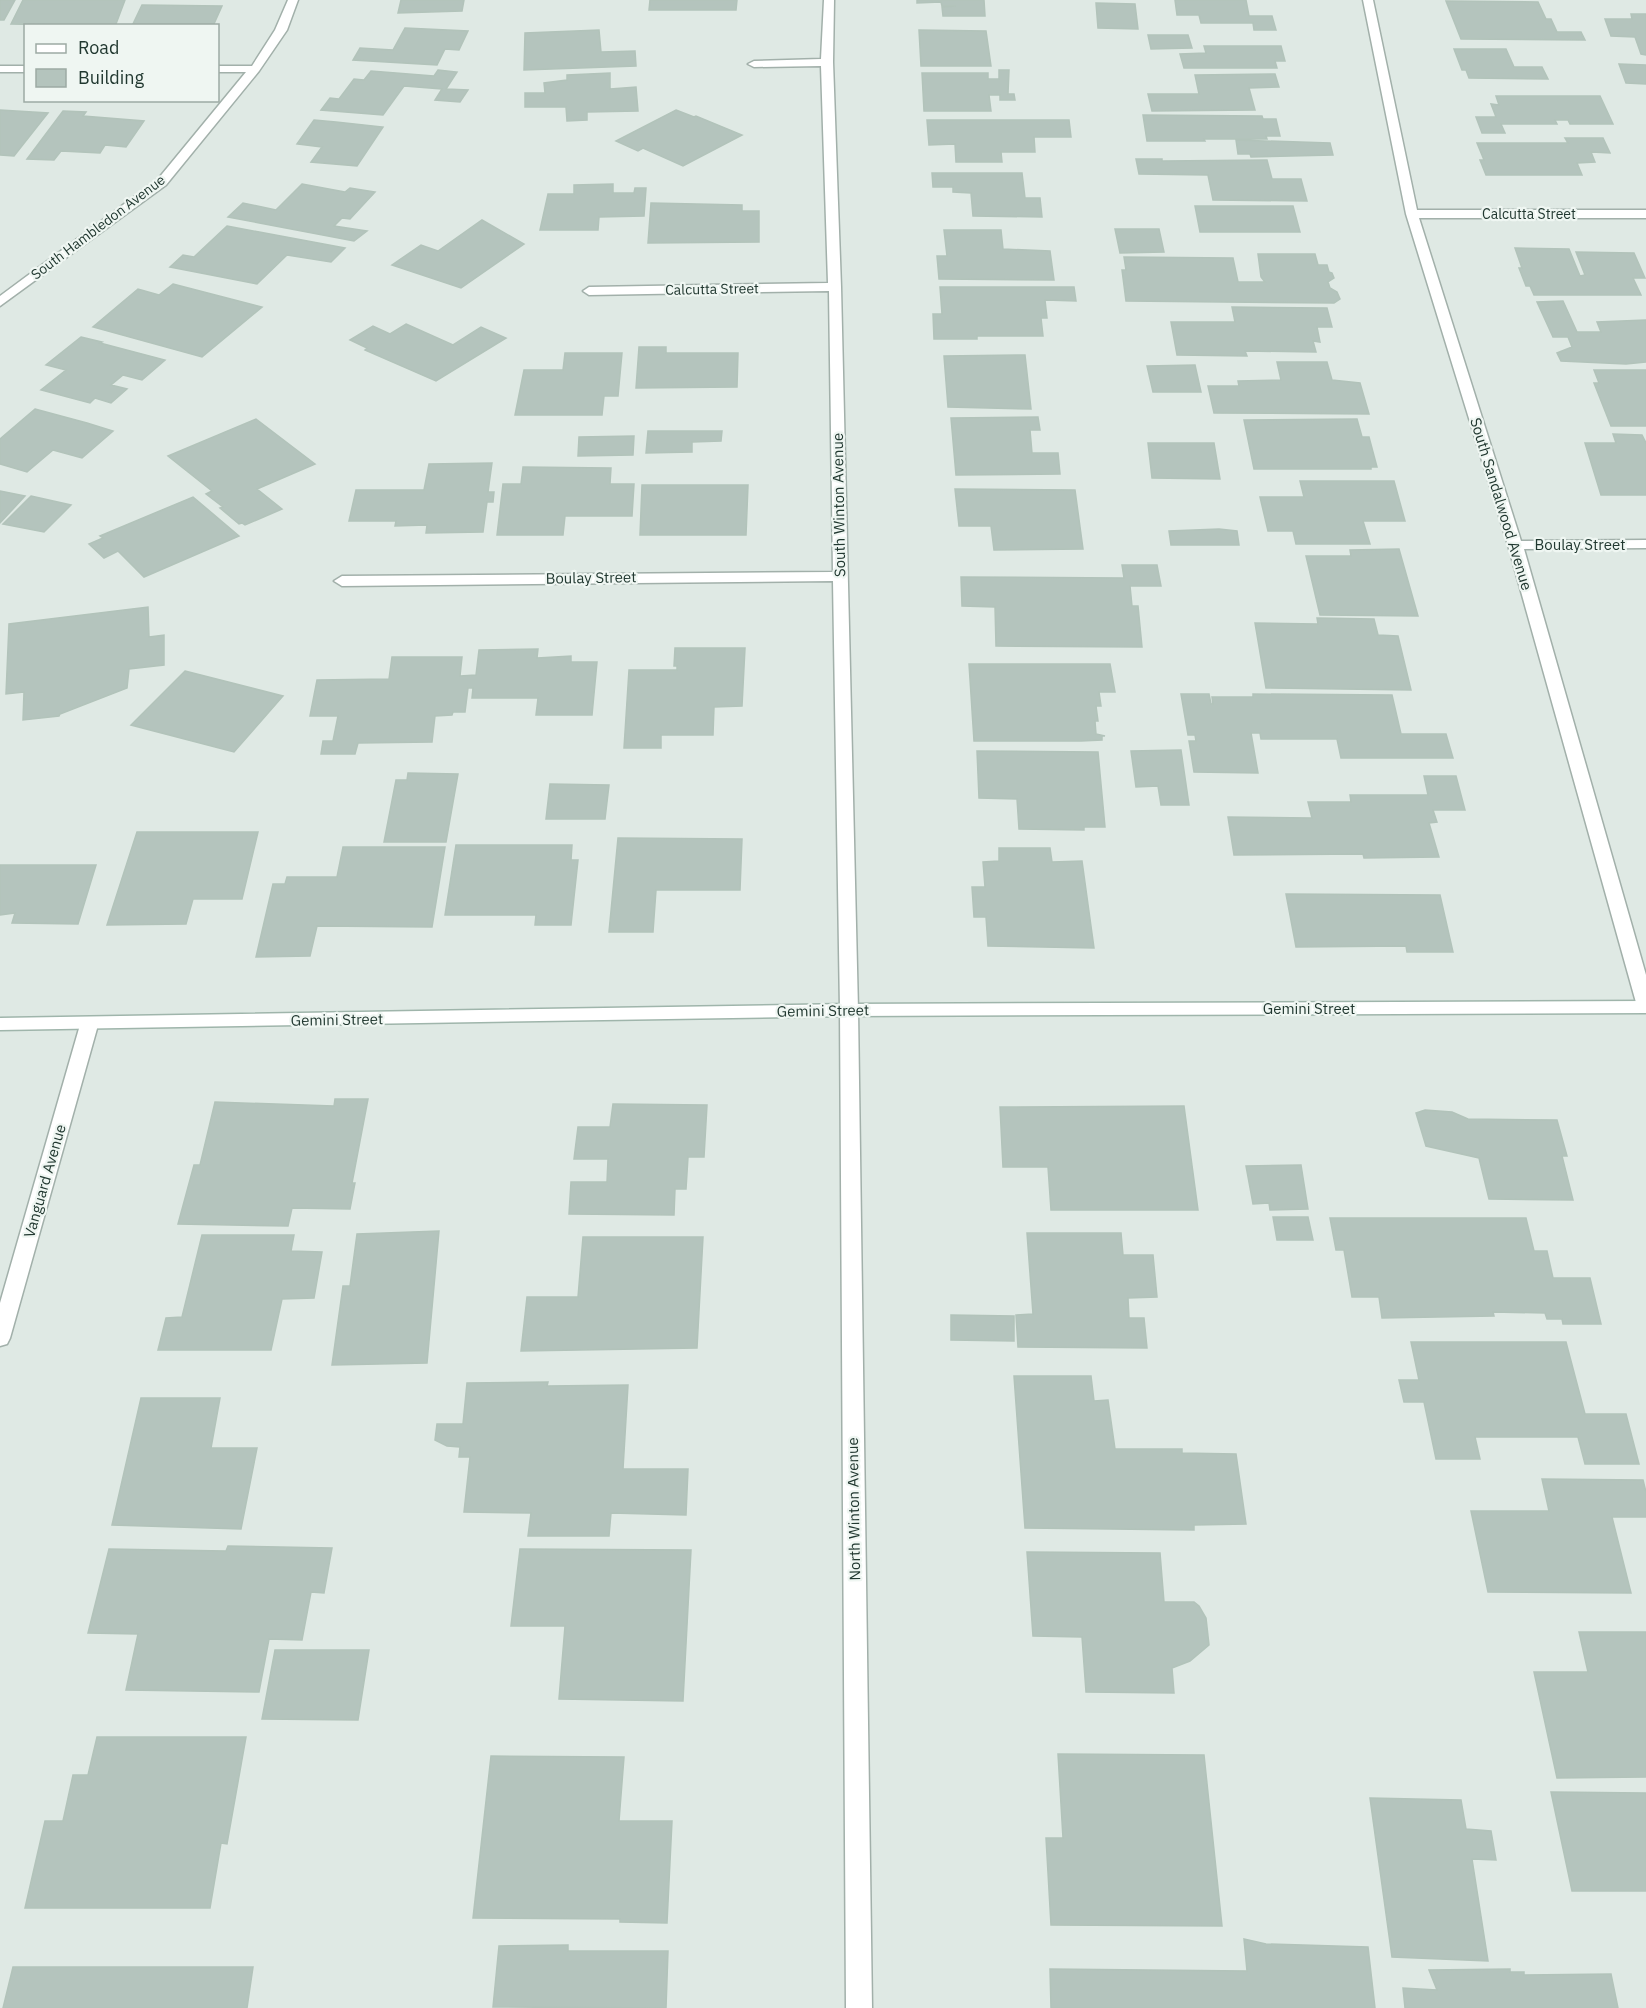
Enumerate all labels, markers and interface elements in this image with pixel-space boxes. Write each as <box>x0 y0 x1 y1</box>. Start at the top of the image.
legend <box>24 24 219 102</box>
text: Road <box>78 36 119 59</box>
text: Building <box>78 66 145 89</box>
street label: South Hambledon Avenue <box>27 170 169 283</box>
street label: Calcutta Street <box>1482 205 1576 223</box>
street label: Calcutta Street <box>665 279 759 299</box>
street label: South Sandalwood Avenue <box>1466 415 1537 592</box>
street label: South Winton Avenue <box>828 433 849 577</box>
street label: Boulay Street <box>1535 535 1625 554</box>
street label: Boulay Street <box>545 567 637 588</box>
street label: Gemini Street <box>1263 999 1355 1018</box>
street label: Gemini Street <box>777 1000 869 1021</box>
street label: Gemini Street <box>291 1009 383 1030</box>
street label: Vanguard Avenue <box>19 1122 70 1240</box>
street label: North Winton Avenue <box>843 1437 864 1581</box>

